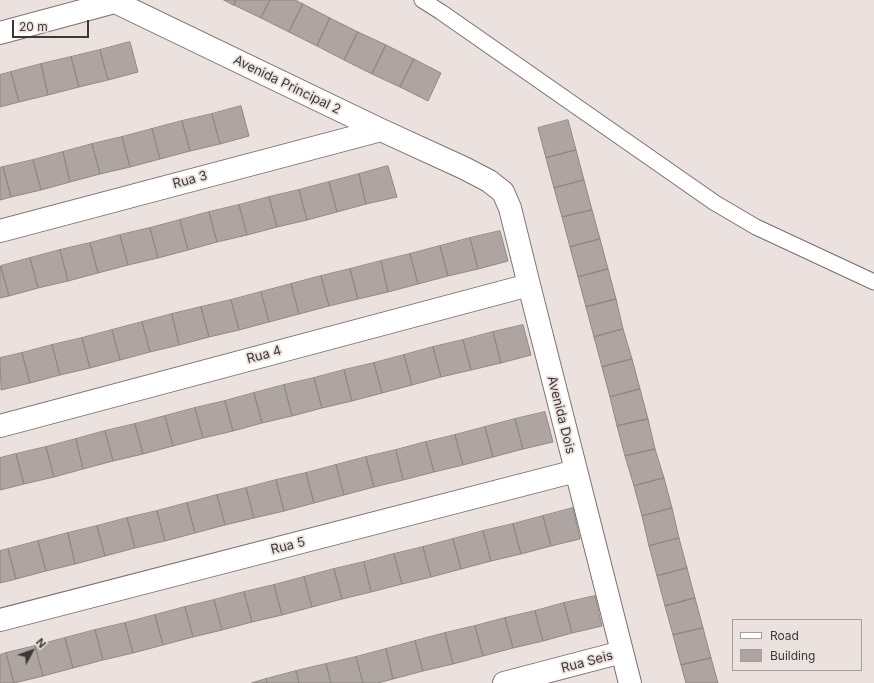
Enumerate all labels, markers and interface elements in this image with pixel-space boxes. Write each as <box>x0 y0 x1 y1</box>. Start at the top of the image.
scale bar <box>14 12 91 38</box>
text: 20 m <box>19 19 48 34</box>
street label: Avenida Principal 2 <box>231 52 343 118</box>
street label: Rua 3 <box>171 168 209 192</box>
street label: Rua 4 <box>245 343 283 367</box>
street label: Avenida Dois <box>544 374 578 456</box>
street label: Rua 5 <box>269 534 307 558</box>
legend <box>732 619 862 671</box>
text: Road <box>770 628 799 643</box>
north arrow <box>12 631 52 671</box>
text: N <box>33 635 49 651</box>
street label: Rua Seis <box>559 648 615 676</box>
text: Building <box>770 648 815 663</box>

